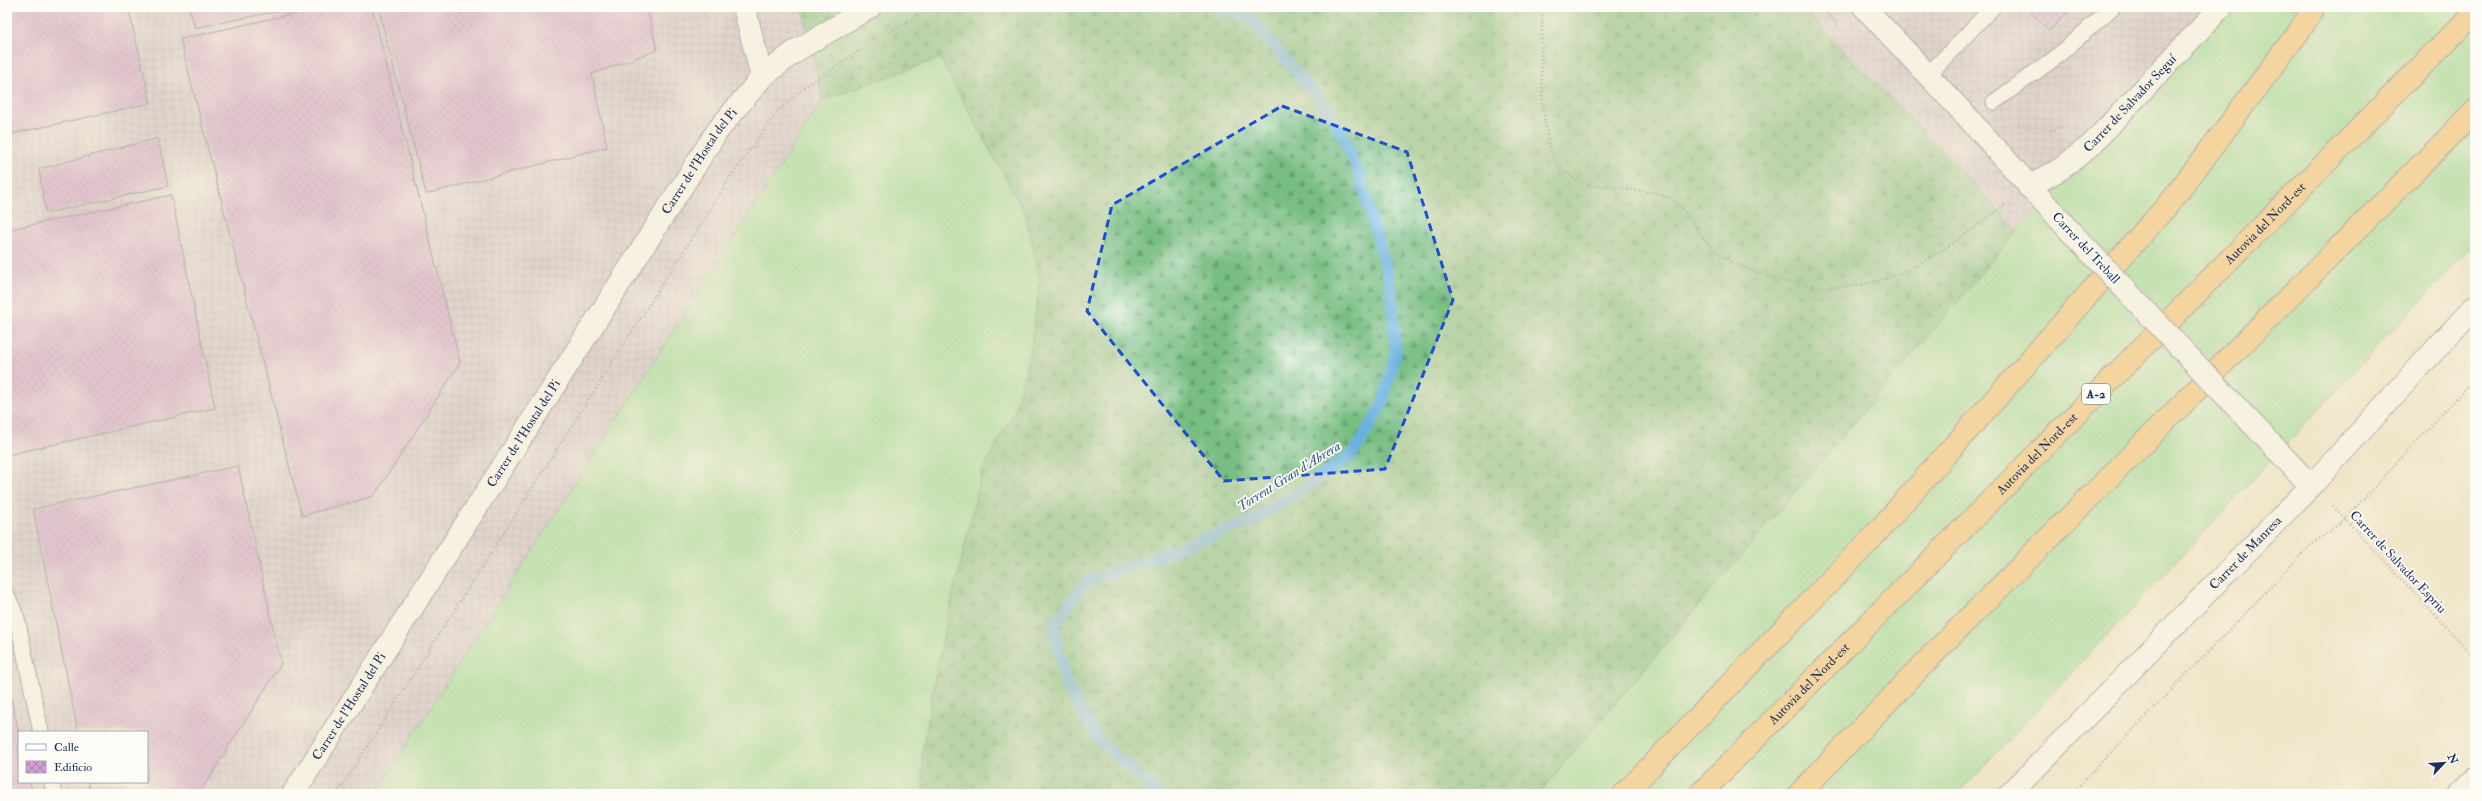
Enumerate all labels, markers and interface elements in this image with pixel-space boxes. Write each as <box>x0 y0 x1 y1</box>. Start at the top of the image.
street label: Carrer de Salvador Seguí <box>2080 50 2181 156</box>
street label: Carrer de l'Hostal del Pi <box>658 105 741 217</box>
street label: Autovia del Nord-est <box>2221 179 2309 269</box>
street label: Carrer del Treball <box>2049 209 2124 288</box>
street label: Carrer de l'Hostal del Pi <box>483 376 564 490</box>
road number: A-2 <box>2082 384 2110 404</box>
street label: Autovia del Nord-est <box>1993 410 2081 499</box>
water label: Torrent Gran d'Abrera <box>1234 437 1344 515</box>
street label: Carrer de Salvador Espriu <box>2346 507 2450 617</box>
street label: Carrer de Manresa <box>2206 512 2286 593</box>
street label: Autovia del Nord-est <box>1764 640 1853 729</box>
street label: Carrer de l'Hostal del Pi <box>309 649 390 763</box>
legend <box>18 731 148 783</box>
text: Calle <box>54 740 79 755</box>
north arrow <box>2424 743 2464 783</box>
text: N <box>2444 751 2461 767</box>
text: Edificio <box>54 760 92 775</box>

